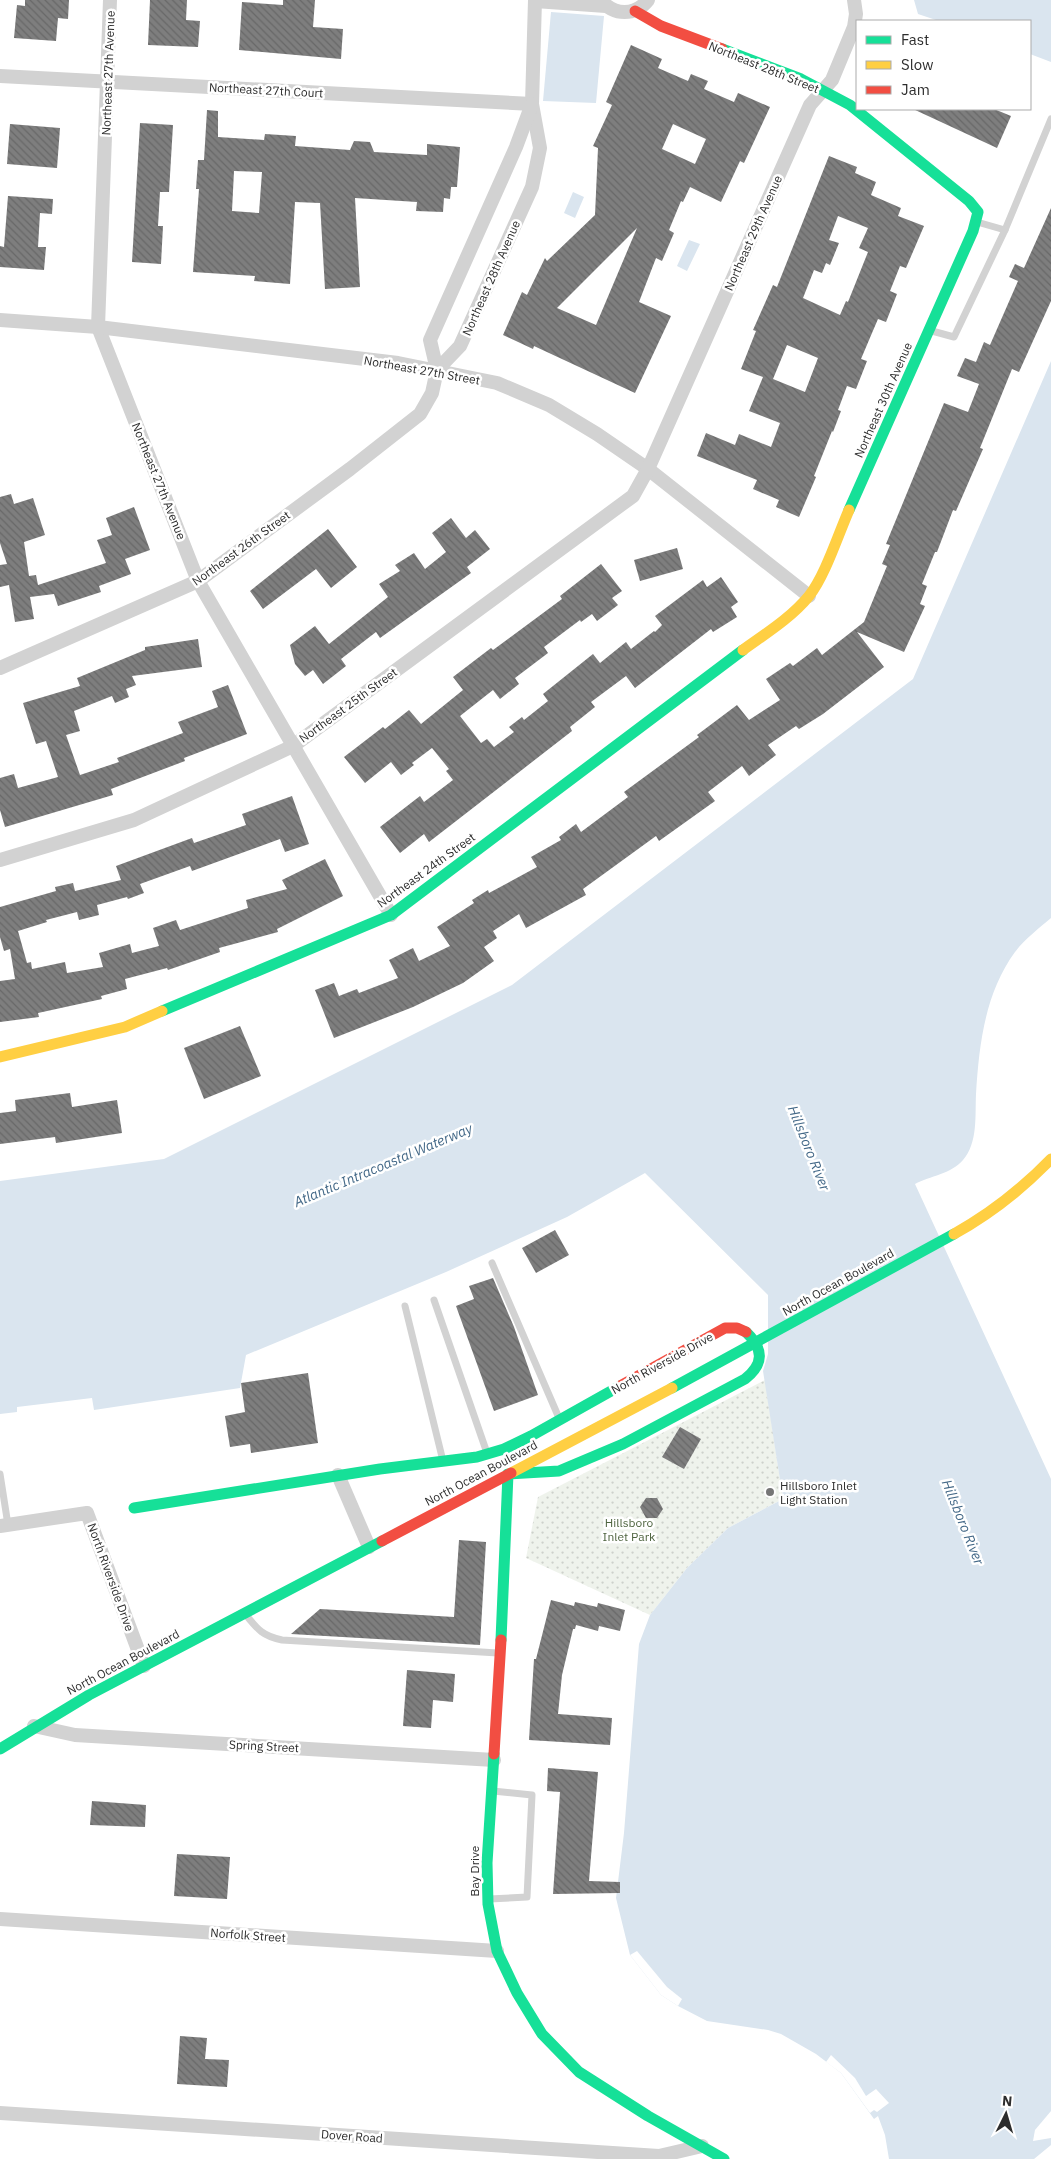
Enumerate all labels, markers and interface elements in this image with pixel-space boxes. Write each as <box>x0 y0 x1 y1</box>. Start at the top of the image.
street label: Northeast 27th Avenue <box>98 10 118 136</box>
legend <box>856 20 1031 110</box>
text: Fast <box>901 30 929 49</box>
street label: Northeast 28th Street <box>707 38 821 96</box>
text: Slow <box>901 55 934 74</box>
street label: Northeast 27th Court <box>208 80 324 100</box>
text: Jam <box>901 80 930 99</box>
street label: Northeast 29th Avenue <box>721 173 785 293</box>
street label: Northeast 28th Avenue <box>459 218 523 338</box>
street label: Northeast 30th Avenue <box>851 340 915 460</box>
street label: Northeast 27th Street <box>363 352 481 388</box>
street label: Northeast 27th Avenue <box>129 420 189 542</box>
street label: Northeast 26th Street <box>189 507 293 589</box>
street label: Northeast 25th Street <box>296 664 400 746</box>
street label: Northeast 24th Street <box>374 829 478 911</box>
water label: Hillsboro River <box>784 1103 835 1194</box>
water label: Atlantic Intracoastal Waterway <box>290 1119 476 1211</box>
street label: North Ocean Boulevard <box>780 1245 896 1319</box>
street label: North Riverside Drive <box>608 1329 716 1397</box>
street label: North Ocean Boulevard <box>422 1437 540 1509</box>
water label: Hillsboro River <box>938 1477 989 1568</box>
place label: Hillsboro Inlet Light Station <box>780 1478 857 1507</box>
marker: Hillsboro Inlet Light Station <box>764 1486 776 1498</box>
park label: Hillsboro Inlet Park <box>603 1515 656 1544</box>
street label: North Riverside Drive <box>84 1521 138 1634</box>
street label: North Ocean Boulevard <box>64 1626 182 1698</box>
street label: Spring Street <box>229 1737 299 1755</box>
street label: Bay Drive <box>467 1845 482 1896</box>
street label: Norfolk Street <box>210 1925 286 1945</box>
north arrow <box>981 2089 1031 2139</box>
text: N <box>1001 2092 1013 2110</box>
street label: Dover Road <box>321 2126 383 2146</box>

